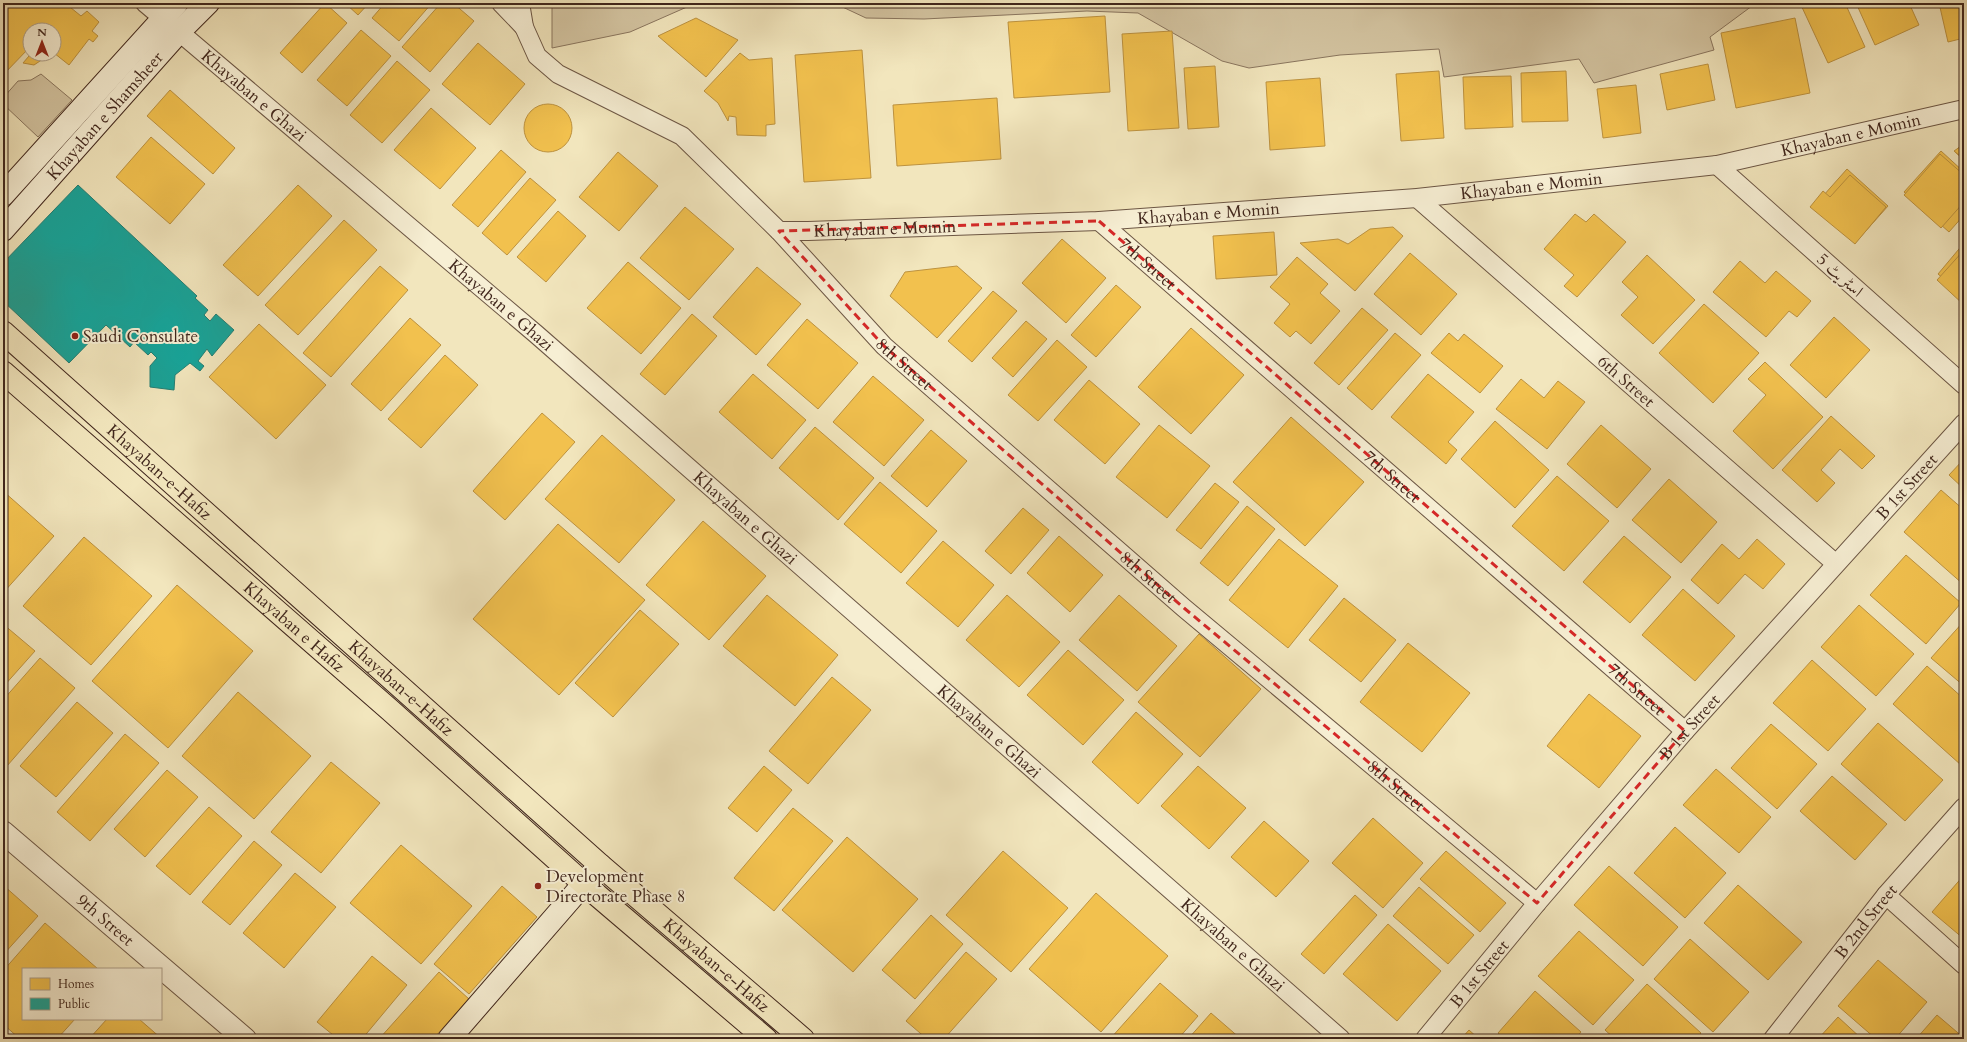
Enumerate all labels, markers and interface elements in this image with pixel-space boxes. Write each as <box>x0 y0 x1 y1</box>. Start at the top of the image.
north arrow <box>22 22 62 62</box>
text: N <box>37 25 47 40</box>
street label: Khayaban e Ghazi <box>197 44 312 147</box>
street label: Khayaban e Shamsheer <box>41 46 169 185</box>
street label: Khayaban e Momin <box>1779 108 1923 162</box>
street label: Khayaban e Momin <box>1459 166 1604 205</box>
street label: Khayaban e Momin <box>1136 196 1281 230</box>
street label: Khayaban e Momin <box>813 214 957 242</box>
street label: 7th Street <box>1114 232 1182 295</box>
street label: اسٹریٹ 5 <box>1812 248 1869 302</box>
street label: Khayaban e Ghazi <box>444 254 559 356</box>
place label: Saudi Consulate <box>83 325 198 348</box>
marker: Saudi Consulate <box>70 331 80 341</box>
street label: 8th Street <box>871 333 938 396</box>
street label: 6th Street <box>1593 350 1660 413</box>
street label: Khayaban-e-Hafiz <box>102 419 217 525</box>
street label: 7th Street <box>1359 445 1426 508</box>
street label: B 1st Street <box>1871 448 1943 524</box>
street label: Khayaban e Ghazi <box>689 466 803 570</box>
street label: 8th Street <box>1115 546 1182 609</box>
street label: Khayaban e Hafiz <box>239 576 350 677</box>
street label: Khayaban-e-Hafiz <box>344 635 459 741</box>
street label: 7th Street <box>1603 658 1671 721</box>
street label: Khayaban e Ghazi <box>932 679 1047 783</box>
street label: B 1st Street <box>1654 688 1725 765</box>
street label: 8th Street <box>1363 755 1431 817</box>
place label: Development Directorate Phase 8 <box>546 865 685 908</box>
street label: B 2nd Street <box>1829 878 1903 963</box>
marker: Development Directorate Phase 8 <box>533 881 543 891</box>
street label: 9th Street <box>72 889 140 951</box>
street label: Khayaban e Ghazi <box>1176 893 1290 997</box>
street label: Khayaban-e-Hafiz <box>659 913 775 1017</box>
street label: B 1st Street <box>1444 934 1514 1012</box>
legend <box>22 968 162 1020</box>
text: Homes <box>58 976 94 992</box>
text: Public <box>58 996 91 1012</box>

